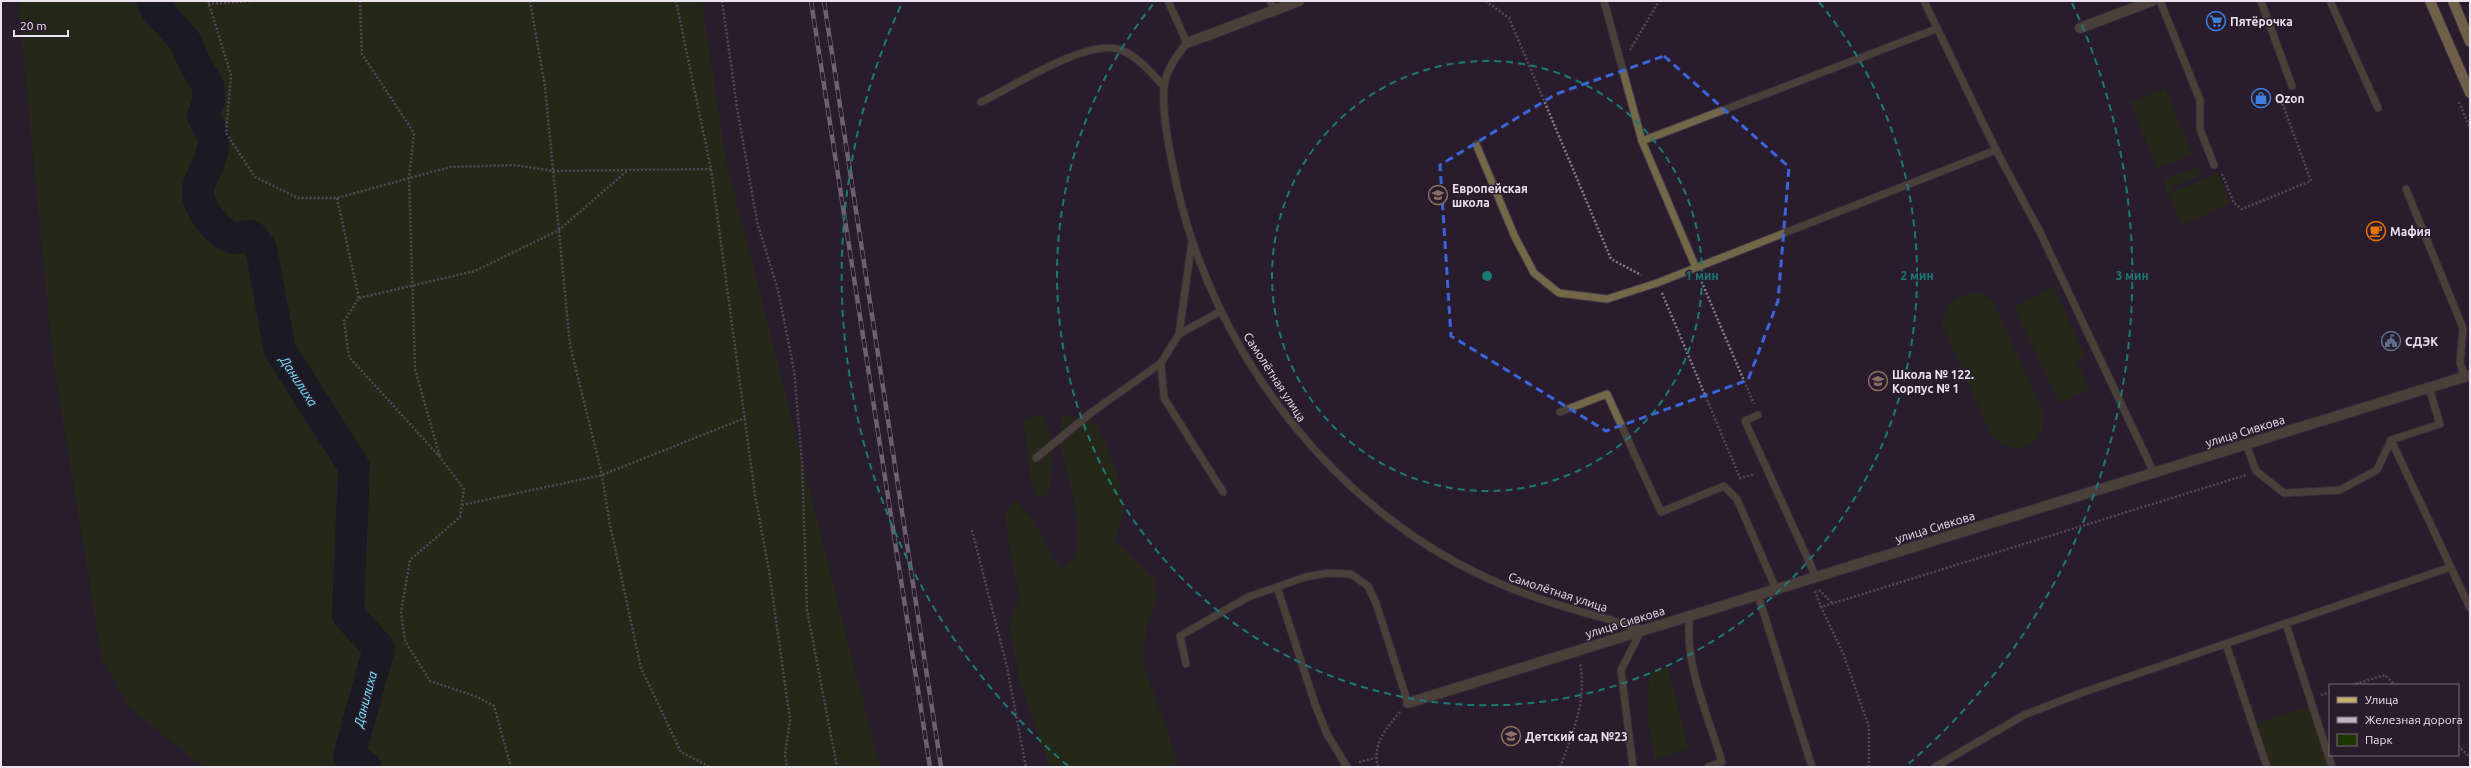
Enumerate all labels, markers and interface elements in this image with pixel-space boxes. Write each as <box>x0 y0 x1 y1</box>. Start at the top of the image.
supermarket icon: Пятёрочка <box>2205 10 2227 32</box>
scale bar <box>14 12 68 38</box>
place label: Пятёрочка <box>2230 15 2293 28</box>
text: 20 m <box>20 19 47 32</box>
shop icon: Ozon <box>2250 87 2272 109</box>
place label: Ozon <box>2275 92 2304 105</box>
place label: Европейская школа <box>1452 182 1528 209</box>
school or university icon: Европейская школа <box>1427 184 1449 206</box>
cafe icon: Мафия <box>2365 220 2387 242</box>
place label: Мафия <box>2390 225 2431 238</box>
centre of rings <box>1480 269 1494 283</box>
text: 1 мин <box>1685 269 1719 282</box>
text: 2 мин <box>1900 269 1934 282</box>
text: 3 мин <box>2115 269 2149 282</box>
street label: Самолётная улица <box>1241 330 1309 424</box>
public building icon: СДЭК <box>2380 330 2402 352</box>
place label: СДЭК <box>2405 335 2438 348</box>
water label: Данилиха <box>276 351 320 409</box>
place label: Школа № 122. Корпус № 1 <box>1892 368 1974 395</box>
school or university icon: Школа № 122. Корпус № 1 <box>1867 370 1889 392</box>
street label: улица Сивкова <box>2204 413 2286 449</box>
street label: улица Сивкова <box>1894 509 1976 545</box>
street label: Самолётная улица <box>1507 570 1609 614</box>
street label: улица Сивкова <box>1584 604 1666 640</box>
water label: Данилиха <box>350 670 379 730</box>
legend <box>2329 684 2459 756</box>
text: Улица <box>2365 693 2398 706</box>
text: Железная дорога <box>2365 713 2463 726</box>
school or university icon: Детский сад №23 <box>1500 725 1522 747</box>
place label: Детский сад №23 <box>1525 730 1628 743</box>
text: Парк <box>2365 733 2393 746</box>

